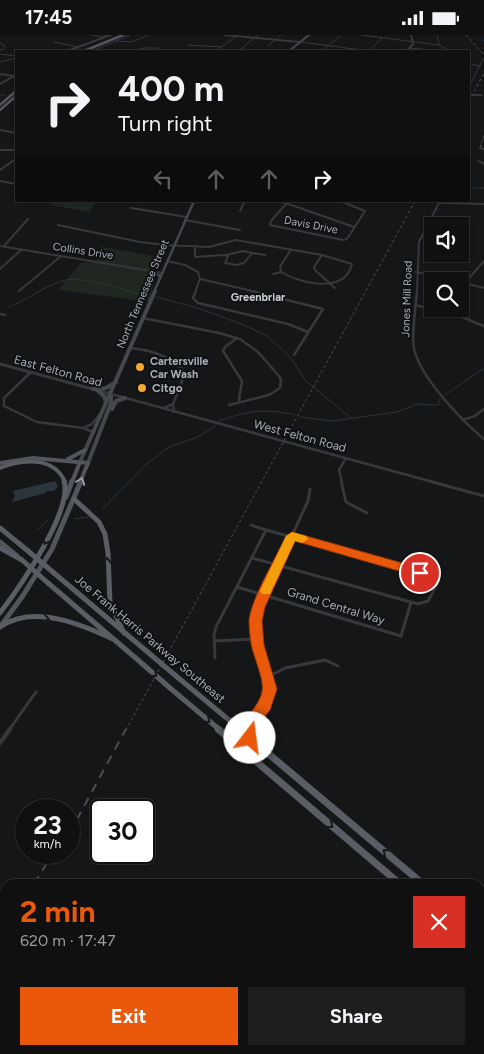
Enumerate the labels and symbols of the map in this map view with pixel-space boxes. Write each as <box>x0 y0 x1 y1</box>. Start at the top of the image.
street label: Davis Drive <box>283 213 339 237</box>
street label: North Tennessee Street <box>114 238 172 350</box>
street label: Collins Drive <box>52 240 114 262</box>
street label: Jones Mill Road <box>399 260 415 338</box>
district label: Greenbriar <box>231 291 286 304</box>
street label: East Felton Road <box>12 352 104 390</box>
place label: Cartersville Car Wash <box>150 355 208 381</box>
marker: Cartersville Car Wash <box>134 361 146 373</box>
place label: Citgo <box>152 381 183 395</box>
marker: Citgo <box>136 382 148 394</box>
street label: West Felton Road <box>252 417 348 455</box>
one-way arrow <box>75 477 85 486</box>
one-way arrow <box>42 536 52 545</box>
pin <box>399 552 441 594</box>
one-way arrow <box>102 556 113 564</box>
street label: Joe Frank Harris Parkway Southeast <box>72 572 228 706</box>
street label: Grand Central Way <box>285 584 387 628</box>
one-way arrow <box>42 613 51 624</box>
one-way arrow <box>148 668 157 677</box>
position arrow <box>223 711 275 763</box>
one-way arrow <box>201 714 210 723</box>
speed limit sign: 30 <box>90 799 155 864</box>
one-way arrow <box>325 819 334 828</box>
one-way arrow <box>383 850 392 858</box>

